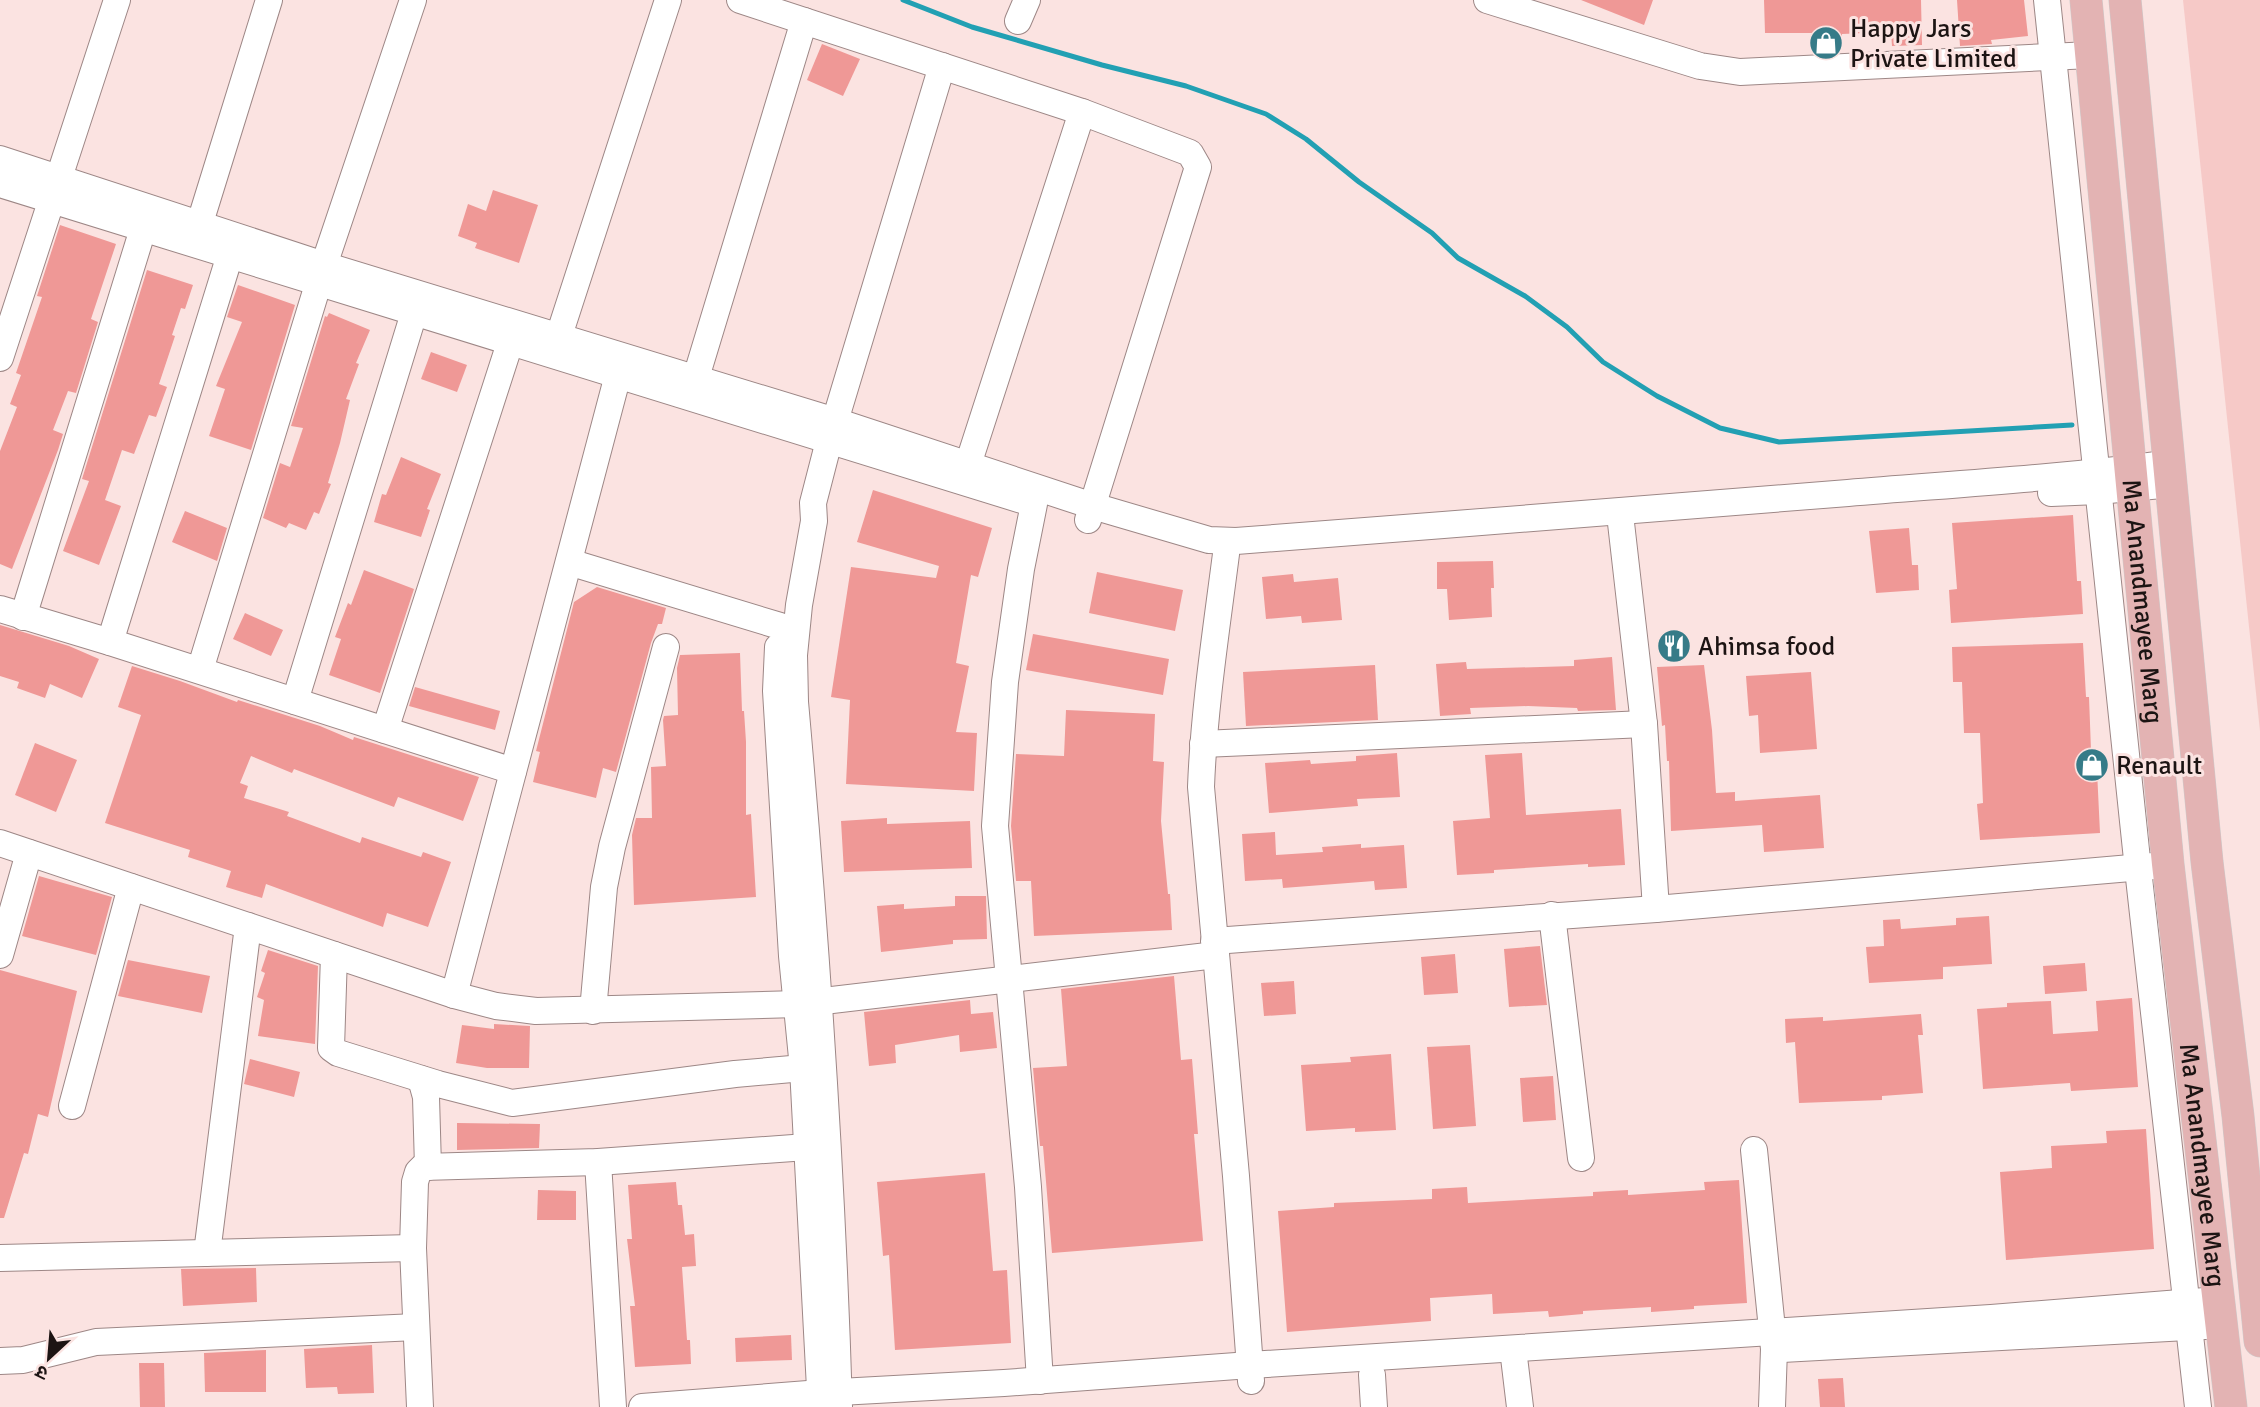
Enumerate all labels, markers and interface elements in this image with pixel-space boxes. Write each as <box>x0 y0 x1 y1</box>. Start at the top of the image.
place label: Happy Jars Private Limited <box>1850 13 2017 75</box>
shop icon: Happy Jars Private Limited <box>1807 24 1845 62</box>
street label: Ma Anandmayee Marg <box>2115 478 2170 725</box>
restaurant icon: Ahimsa food <box>1655 627 1693 665</box>
place label: Ahimsa food <box>1698 631 1835 663</box>
shop icon: Renault <box>2073 746 2111 784</box>
place label: Renault <box>2116 750 2202 782</box>
street label: Ma Anandmayee Marg <box>2172 1041 2232 1289</box>
north arrow <box>14 1323 84 1393</box>
text: उ <box>31 1359 52 1386</box>

